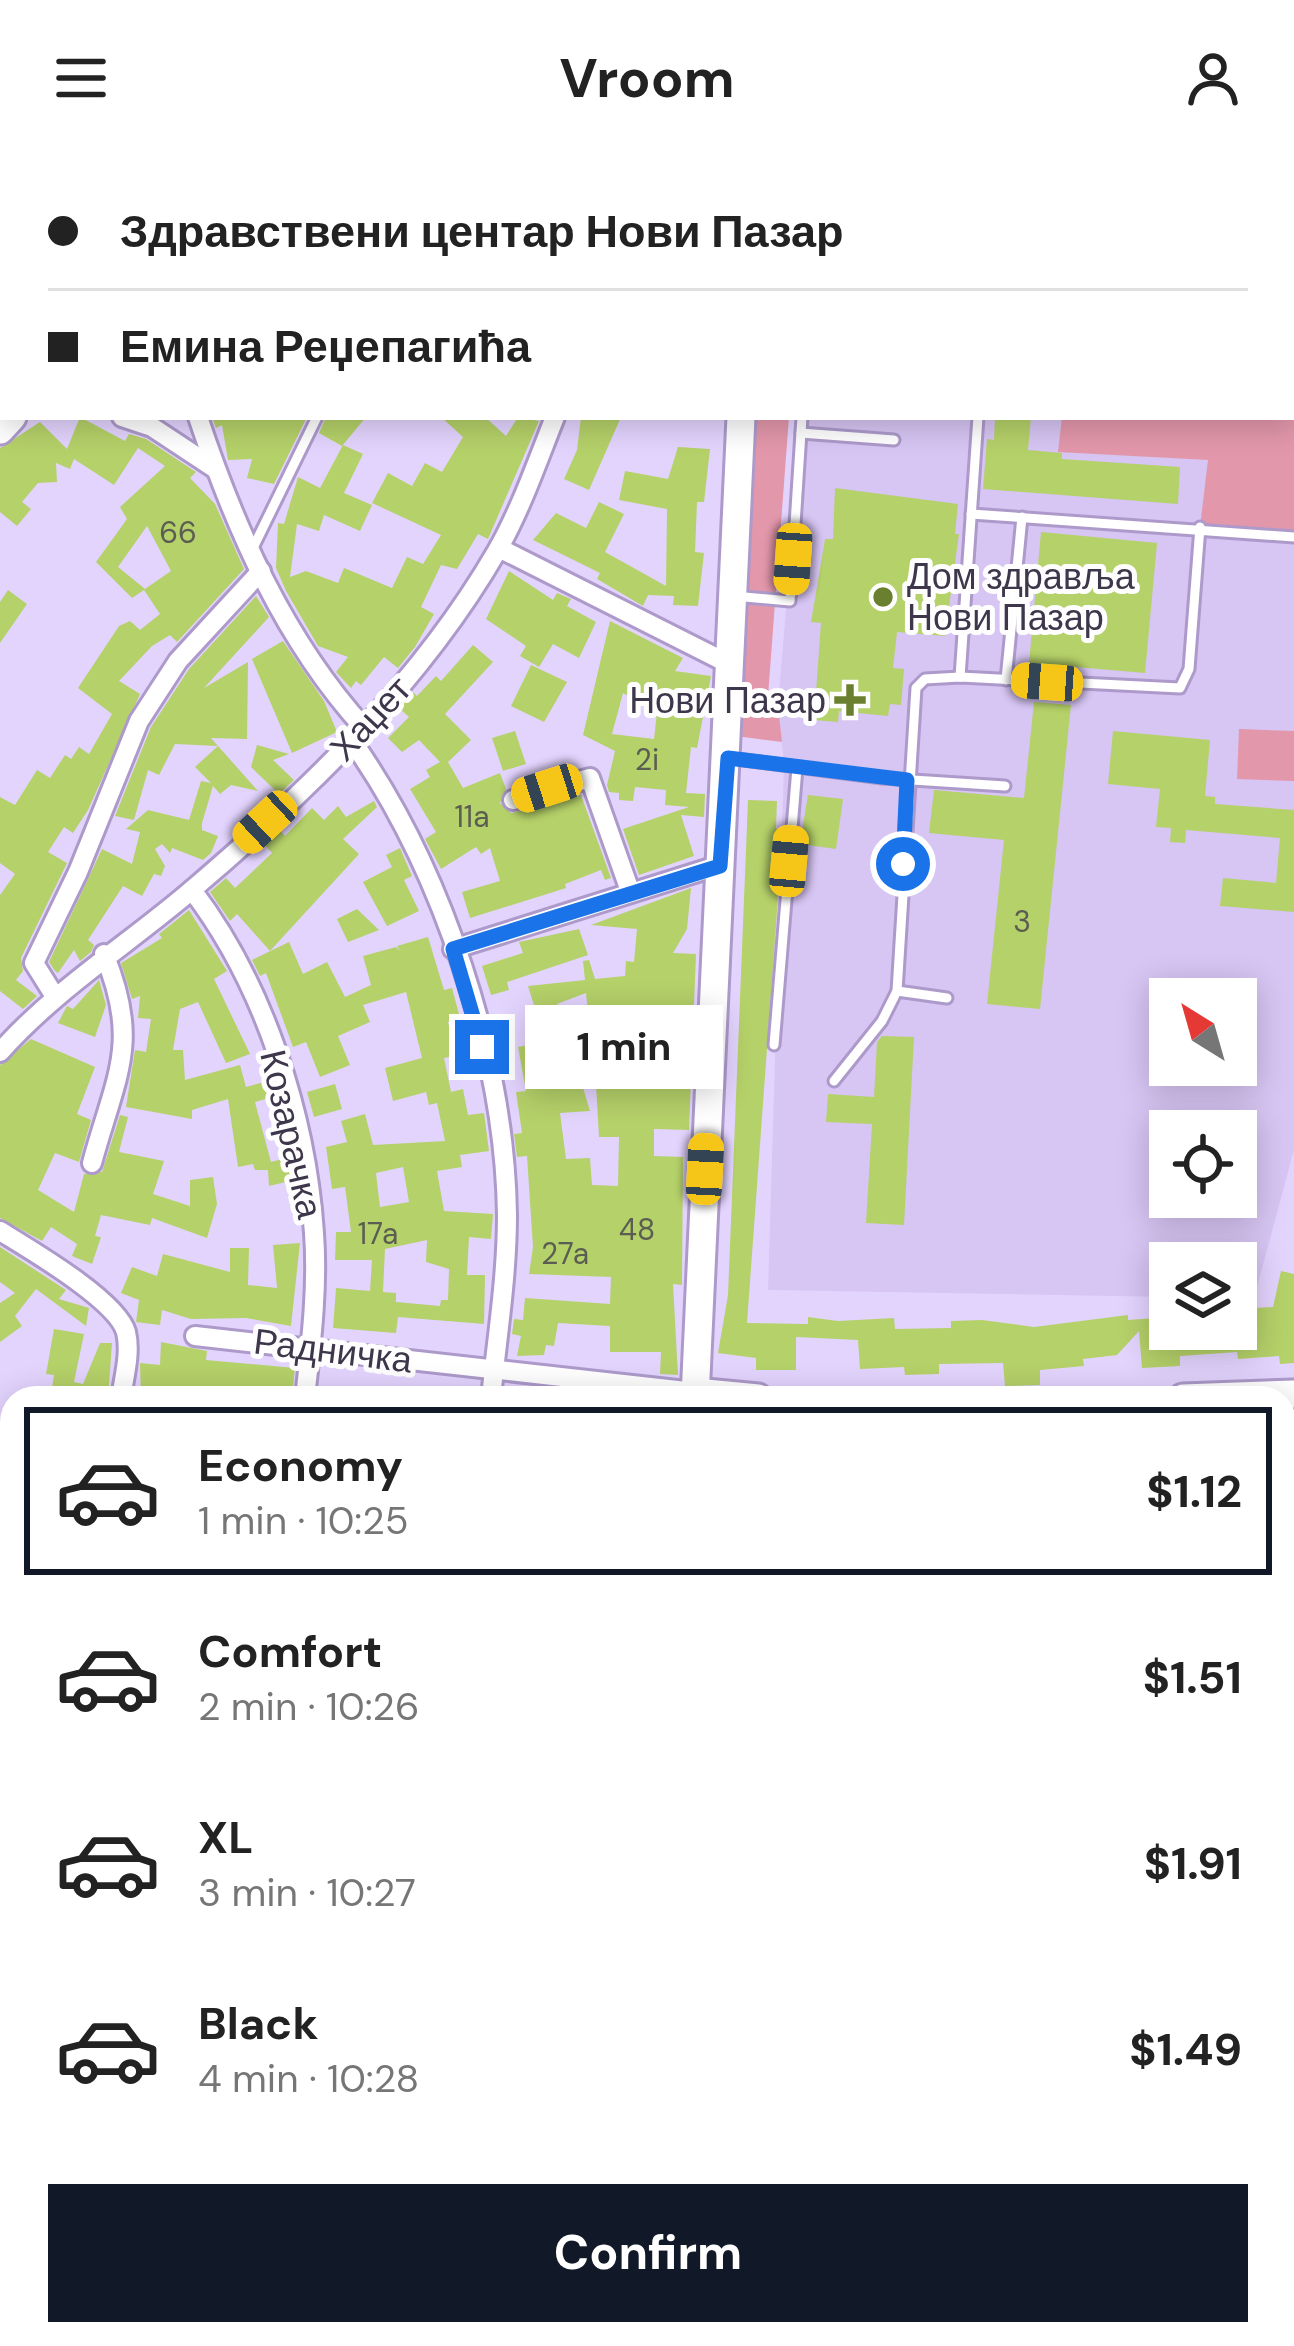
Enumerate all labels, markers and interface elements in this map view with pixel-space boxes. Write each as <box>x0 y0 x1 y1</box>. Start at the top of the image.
text: Vroom <box>559 43 735 114</box>
icon: menu <box>48 45 114 111</box>
icon: person <box>1180 45 1246 111</box>
text: Здравствени центар Нови Пазар <box>120 202 844 261</box>
text: Емина Реџепагића <box>120 317 531 376</box>
house number: 66 <box>159 513 197 552</box>
car <box>773 522 813 596</box>
place label: Дом здравља Нови Пазар <box>907 553 1136 641</box>
marker: Дом здравља Нови Пазар <box>870 584 896 610</box>
car <box>1010 662 1084 702</box>
street label: Хаџет <box>319 666 421 771</box>
place label: Нови Пазар <box>629 677 826 724</box>
marker: Нови Пазар <box>837 687 863 713</box>
house number: 2i <box>635 740 659 779</box>
car <box>507 760 587 816</box>
car <box>226 784 304 860</box>
house number: 11a <box>454 797 490 836</box>
car <box>768 824 810 898</box>
route start <box>876 837 930 891</box>
house number: 3 <box>1013 902 1031 941</box>
north arrow <box>1149 978 1257 1086</box>
map controls <box>1149 978 1257 1350</box>
callout: 1 min <box>524 1005 722 1089</box>
route end <box>455 1020 509 1074</box>
text: 1 min <box>577 1021 671 1072</box>
street label: Козарачка <box>249 1045 334 1224</box>
button: locate <box>1149 1110 1257 1218</box>
car <box>685 1132 725 1206</box>
house number: 48 <box>619 1210 655 1249</box>
house number: 17a <box>358 1214 398 1253</box>
house number: 27a <box>541 1234 589 1273</box>
button: layers <box>1149 1242 1257 1350</box>
street label: Радничка <box>251 1317 416 1384</box>
text: Economy <box>198 1436 403 1495</box>
icon: car <box>54 1437 162 1545</box>
text: $1.12 <box>1146 1462 1242 1521</box>
text: 1 min · 10:25 <box>198 1495 408 1546</box>
text: Comfort <box>198 1622 382 1681</box>
icon: car <box>54 1623 162 1731</box>
text: $1.51 <box>1143 1648 1242 1707</box>
text: 2 min · 10:26 <box>198 1681 419 1732</box>
text: XL <box>198 1808 253 1867</box>
icon: car <box>54 1809 162 1917</box>
text: $1.91 <box>1144 1834 1242 1893</box>
text: 3 min · 10:27 <box>198 1867 416 1918</box>
text: Black <box>198 1994 318 2053</box>
icon: car <box>54 1995 162 2103</box>
text: $1.49 <box>1129 2020 1242 2079</box>
text: 4 min · 10:28 <box>198 2053 419 2104</box>
button: Confirm <box>48 2184 1248 2322</box>

